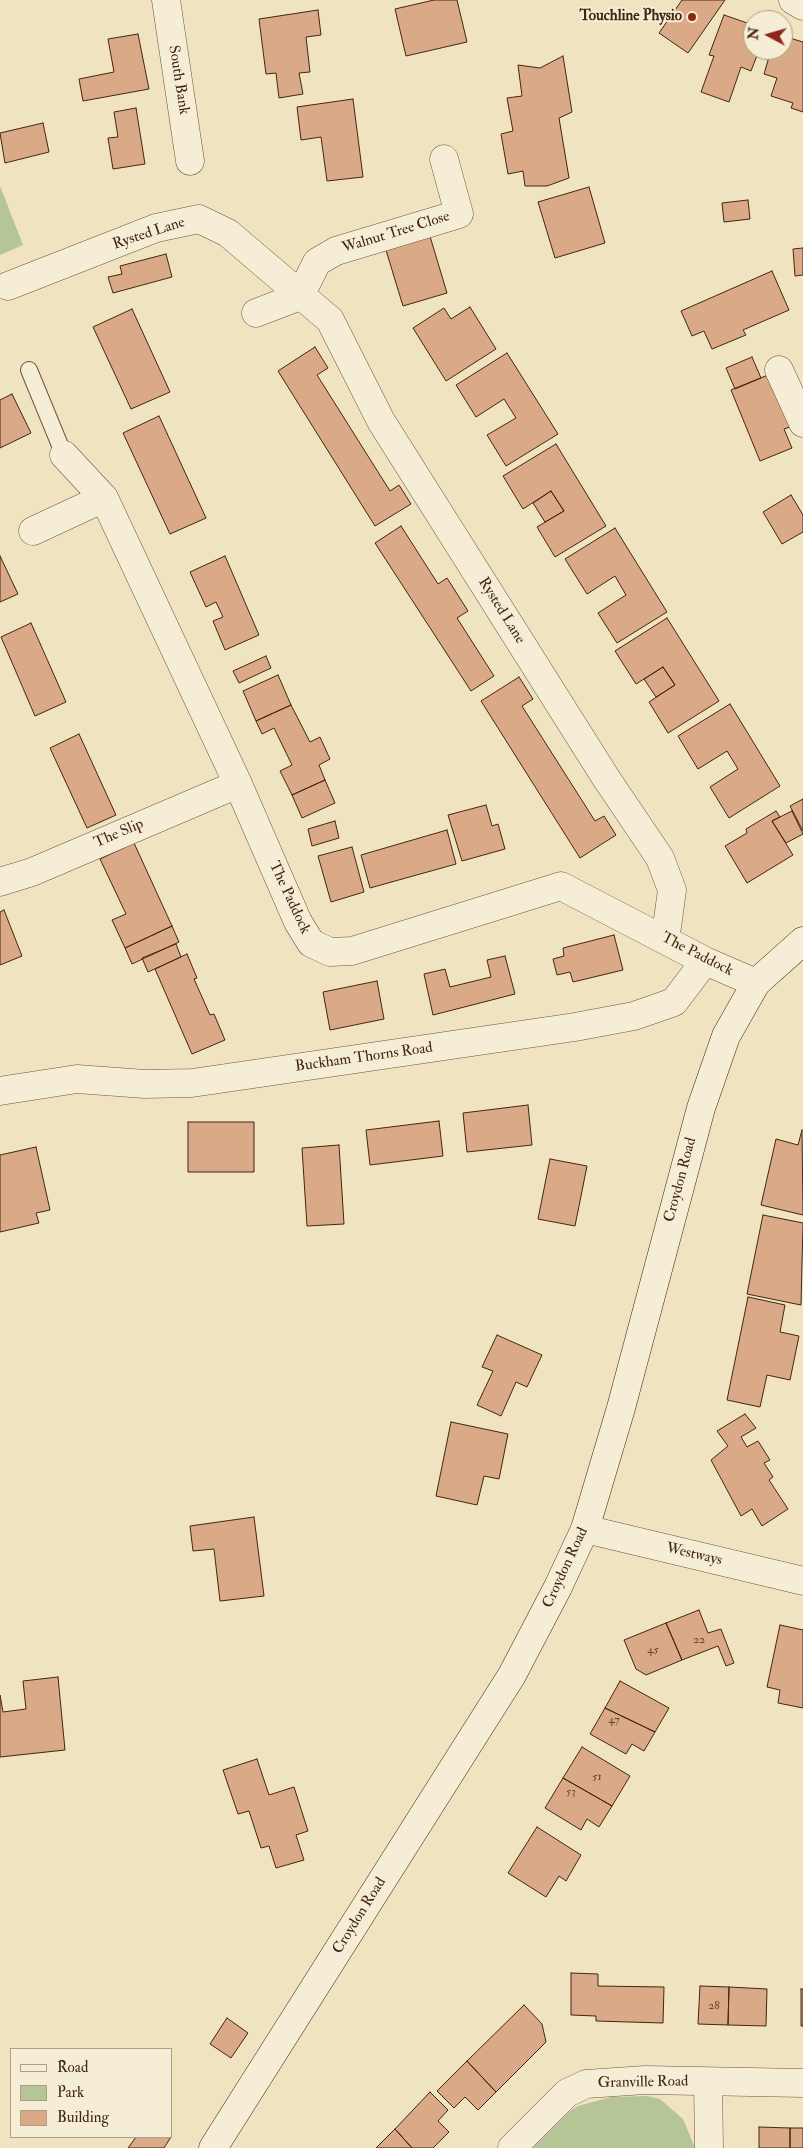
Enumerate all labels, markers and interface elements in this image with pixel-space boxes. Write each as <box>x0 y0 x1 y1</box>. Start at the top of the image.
place label: Touchline Physio <box>580 8 682 26</box>
north arrow <box>743 10 793 60</box>
marker: Touchline Physio <box>686 11 698 23</box>
text: N <box>744 26 763 41</box>
street label: South Bank <box>164 44 192 116</box>
street label: Walnut Tree Close <box>340 208 452 258</box>
street label: Rysted Lane <box>111 214 187 254</box>
street label: Rysted Lane <box>474 574 528 648</box>
street label: The Slip <box>91 816 147 852</box>
street label: The Paddock <box>264 859 314 937</box>
street label: The Paddock <box>658 929 736 981</box>
street label: Buckham Thorns Road <box>294 1039 434 1077</box>
street label: Croydon Road <box>661 1136 701 1224</box>
street label: Croydon Road <box>539 1525 593 1611</box>
street label: Westways <box>664 1540 724 1570</box>
house number: 22 <box>693 1633 705 1647</box>
house number: 45 <box>647 1643 659 1657</box>
house number: 47 <box>608 1713 620 1727</box>
house number: 51 <box>592 1770 602 1784</box>
house number: 53 <box>566 1785 576 1799</box>
street label: Croydon Road <box>329 1874 391 1958</box>
house number: 28 <box>708 1999 720 2013</box>
legend <box>10 2048 172 2138</box>
text: Road <box>57 2058 88 2077</box>
street label: Granville Road <box>597 2073 689 2093</box>
text: Park <box>57 2083 84 2102</box>
text: Building <box>57 2108 109 2127</box>

